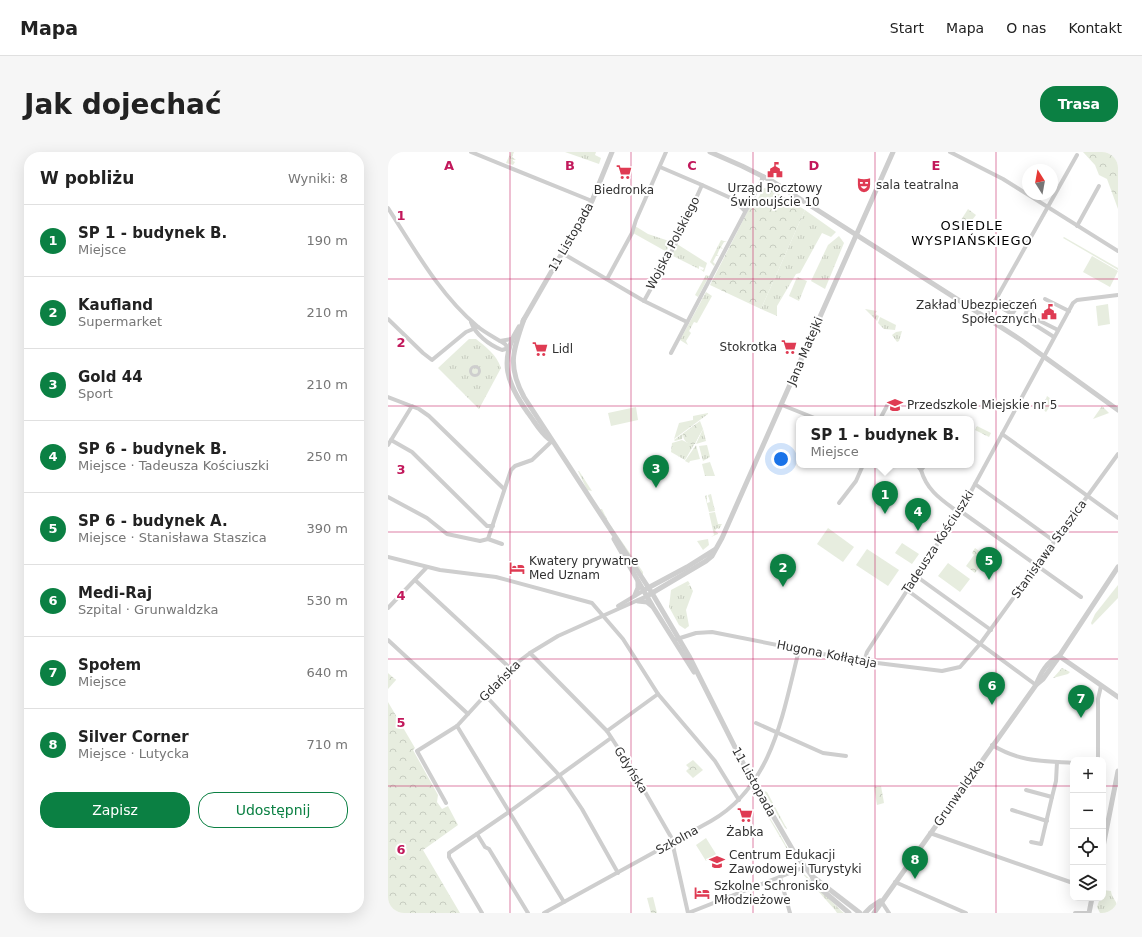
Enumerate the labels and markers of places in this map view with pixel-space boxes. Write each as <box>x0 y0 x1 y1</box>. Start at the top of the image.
public building icon: Urząd Pocztowy Świnoujście 10 <box>766 161 784 179</box>
supermarket icon: Biedronka <box>615 163 633 181</box>
theatre icon: sala teatralna <box>855 176 873 194</box>
place label: sala teatralna <box>876 178 959 192</box>
place label: Urząd Pocztowy Świnoujście 10 <box>728 181 822 209</box>
place label: Biedronka <box>594 183 654 197</box>
place label: Zakład Ubezpieczeń Społecznych <box>916 298 1037 326</box>
public building icon: Zakład Ubezpieczeń Społecznych <box>1040 303 1058 321</box>
supermarket icon: Stokrotka <box>780 338 798 356</box>
supermarket icon: Lidl <box>531 340 549 358</box>
place label: Stokrotka <box>720 340 777 354</box>
place label: Lidl <box>552 342 573 356</box>
school or university icon: Przedszkole Miejskie nr 5 <box>886 396 904 414</box>
place label: Przedszkole Miejskie nr 5 <box>907 398 1057 412</box>
pin: 3 <box>643 455 669 488</box>
pin: 1 <box>872 481 898 514</box>
pin: 4 <box>905 498 931 531</box>
pin: 5 <box>976 547 1002 580</box>
place label: Kwatery prywatne Med Uznam <box>529 554 639 582</box>
pin: 2 <box>770 554 796 587</box>
hotel icon: Kwatery prywatne Med Uznam <box>508 559 526 577</box>
pin: 6 <box>979 672 1005 705</box>
pin: 7 <box>1068 685 1094 718</box>
supermarket icon: Żabka <box>736 806 754 824</box>
place label: Żabka <box>726 824 764 839</box>
pin: 8 <box>902 846 928 879</box>
place label: Centrum Edukacji Zawodowej i Turystyki <box>729 848 862 876</box>
school or university icon: Centrum Edukacji Zawodowej i Turystyki <box>708 853 726 871</box>
place label: Szkolne Schronisko Młodzieżowe <box>714 879 829 907</box>
hotel icon: Szkolne Schronisko Młodzieżowe <box>693 884 711 902</box>

